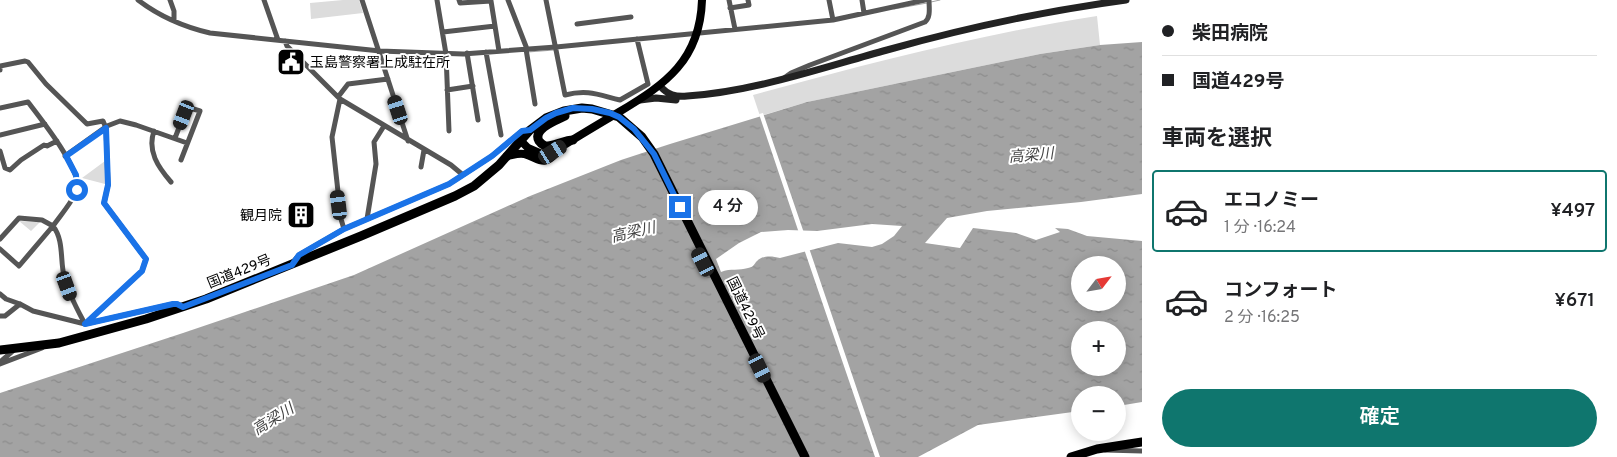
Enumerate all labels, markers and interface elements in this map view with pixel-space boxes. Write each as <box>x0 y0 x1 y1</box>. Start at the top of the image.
text: 柴田病院 <box>1192 22 1268 46</box>
public building icon: 玉島警察署上成駐在所 <box>276 47 306 77</box>
place label: 玉島警察署上成駐在所 <box>310 55 450 72</box>
text: 国道429号 <box>1192 70 1285 94</box>
car <box>386 93 409 127</box>
car <box>171 98 196 132</box>
text: 車両を選択 <box>1162 126 1272 153</box>
car <box>536 138 569 166</box>
water label: 高梁川 <box>1008 145 1056 168</box>
route start <box>66 179 88 201</box>
car <box>329 189 348 221</box>
icon: car <box>1164 189 1209 234</box>
text: エコノミー <box>1224 189 1319 213</box>
callout: 4 分 <box>698 190 758 224</box>
route end <box>669 196 691 218</box>
text: 4 分 <box>713 197 743 217</box>
text: ¥497 <box>1550 199 1595 223</box>
building icon: 観月院 <box>286 200 316 230</box>
place label: 観月院 <box>240 208 282 225</box>
text: 1 分 · 16:24 <box>1224 218 1296 238</box>
water label: 高梁川 <box>609 219 659 248</box>
car <box>689 245 716 279</box>
street label: 国道429号 <box>205 252 274 293</box>
north arrow <box>1071 256 1126 311</box>
map controls <box>1071 256 1126 441</box>
car <box>54 269 79 303</box>
street label: 国道429号 <box>722 275 767 343</box>
icon: car <box>1164 279 1209 324</box>
text: コンフォート <box>1224 279 1337 303</box>
text: ¥671 <box>1554 289 1595 313</box>
text: 2 分 · 16:25 <box>1224 308 1300 328</box>
button: + <box>1071 321 1126 376</box>
car <box>746 351 773 385</box>
button: − <box>1071 386 1126 441</box>
button: 確定 <box>1162 389 1597 447</box>
water label: 高梁川 <box>250 399 300 440</box>

